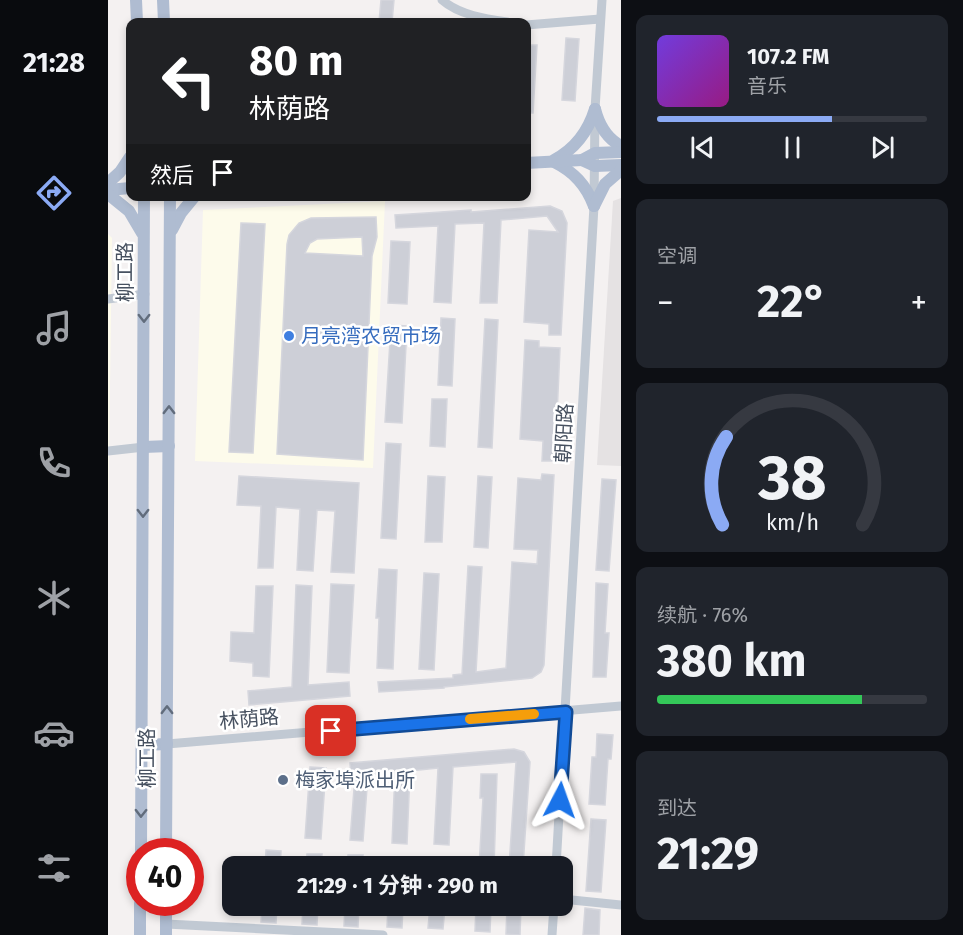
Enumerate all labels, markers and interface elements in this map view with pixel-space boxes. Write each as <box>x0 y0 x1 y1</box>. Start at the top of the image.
text: 80 m <box>249 36 343 86</box>
icon: left <box>150 42 228 120</box>
text: 107.2 FM <box>747 43 829 70</box>
text: 21:28 <box>23 47 85 79</box>
text: 音乐 <box>747 74 787 98</box>
text: 林荫路 <box>249 93 330 125</box>
icon: previous <box>686 131 719 164</box>
icon: pause <box>776 131 809 164</box>
icon: next <box>866 131 899 164</box>
icon: arrive <box>206 156 239 189</box>
text: 然后 <box>150 162 194 189</box>
icon: directions <box>33 172 75 214</box>
street label: 柳工路 <box>113 242 137 302</box>
text: 空调 <box>657 244 697 268</box>
text: 22° <box>757 275 827 329</box>
text: − <box>657 283 674 323</box>
text: + <box>911 283 927 323</box>
icon: music <box>33 307 75 349</box>
one-way arrow <box>138 313 150 322</box>
place label: 月亮湾农贸市场 <box>301 324 441 348</box>
marker: 月亮湾农贸市场 <box>282 329 296 343</box>
street label: 朝阳路 <box>550 402 578 464</box>
one-way arrow <box>163 405 175 414</box>
text: 38 <box>757 441 826 516</box>
icon: phone <box>33 442 75 484</box>
one-way arrow <box>137 508 149 517</box>
text: km/h <box>765 510 819 536</box>
icon: climate <box>33 577 75 619</box>
text: 续航 · 76% <box>657 603 748 627</box>
text: 380 km <box>657 634 806 688</box>
street label: 林荫路 <box>218 704 280 734</box>
one-way arrow <box>161 705 173 714</box>
pin <box>305 705 356 756</box>
icon: car <box>33 712 75 754</box>
icon: arrive <box>314 714 347 747</box>
street label: 柳工路 <box>135 728 159 788</box>
place label: 梅家埠派出所 <box>295 768 415 792</box>
position arrow <box>528 768 592 832</box>
marker: 梅家埠派出所 <box>276 773 290 787</box>
text: 到达 <box>657 796 697 820</box>
one-way arrow <box>135 808 147 817</box>
text: 21:29 <box>657 827 759 881</box>
speed limit sign: 40 <box>126 838 204 916</box>
icon: filters <box>33 847 75 889</box>
text: 21:29 · 1 分钟 · 290 m <box>297 872 498 899</box>

